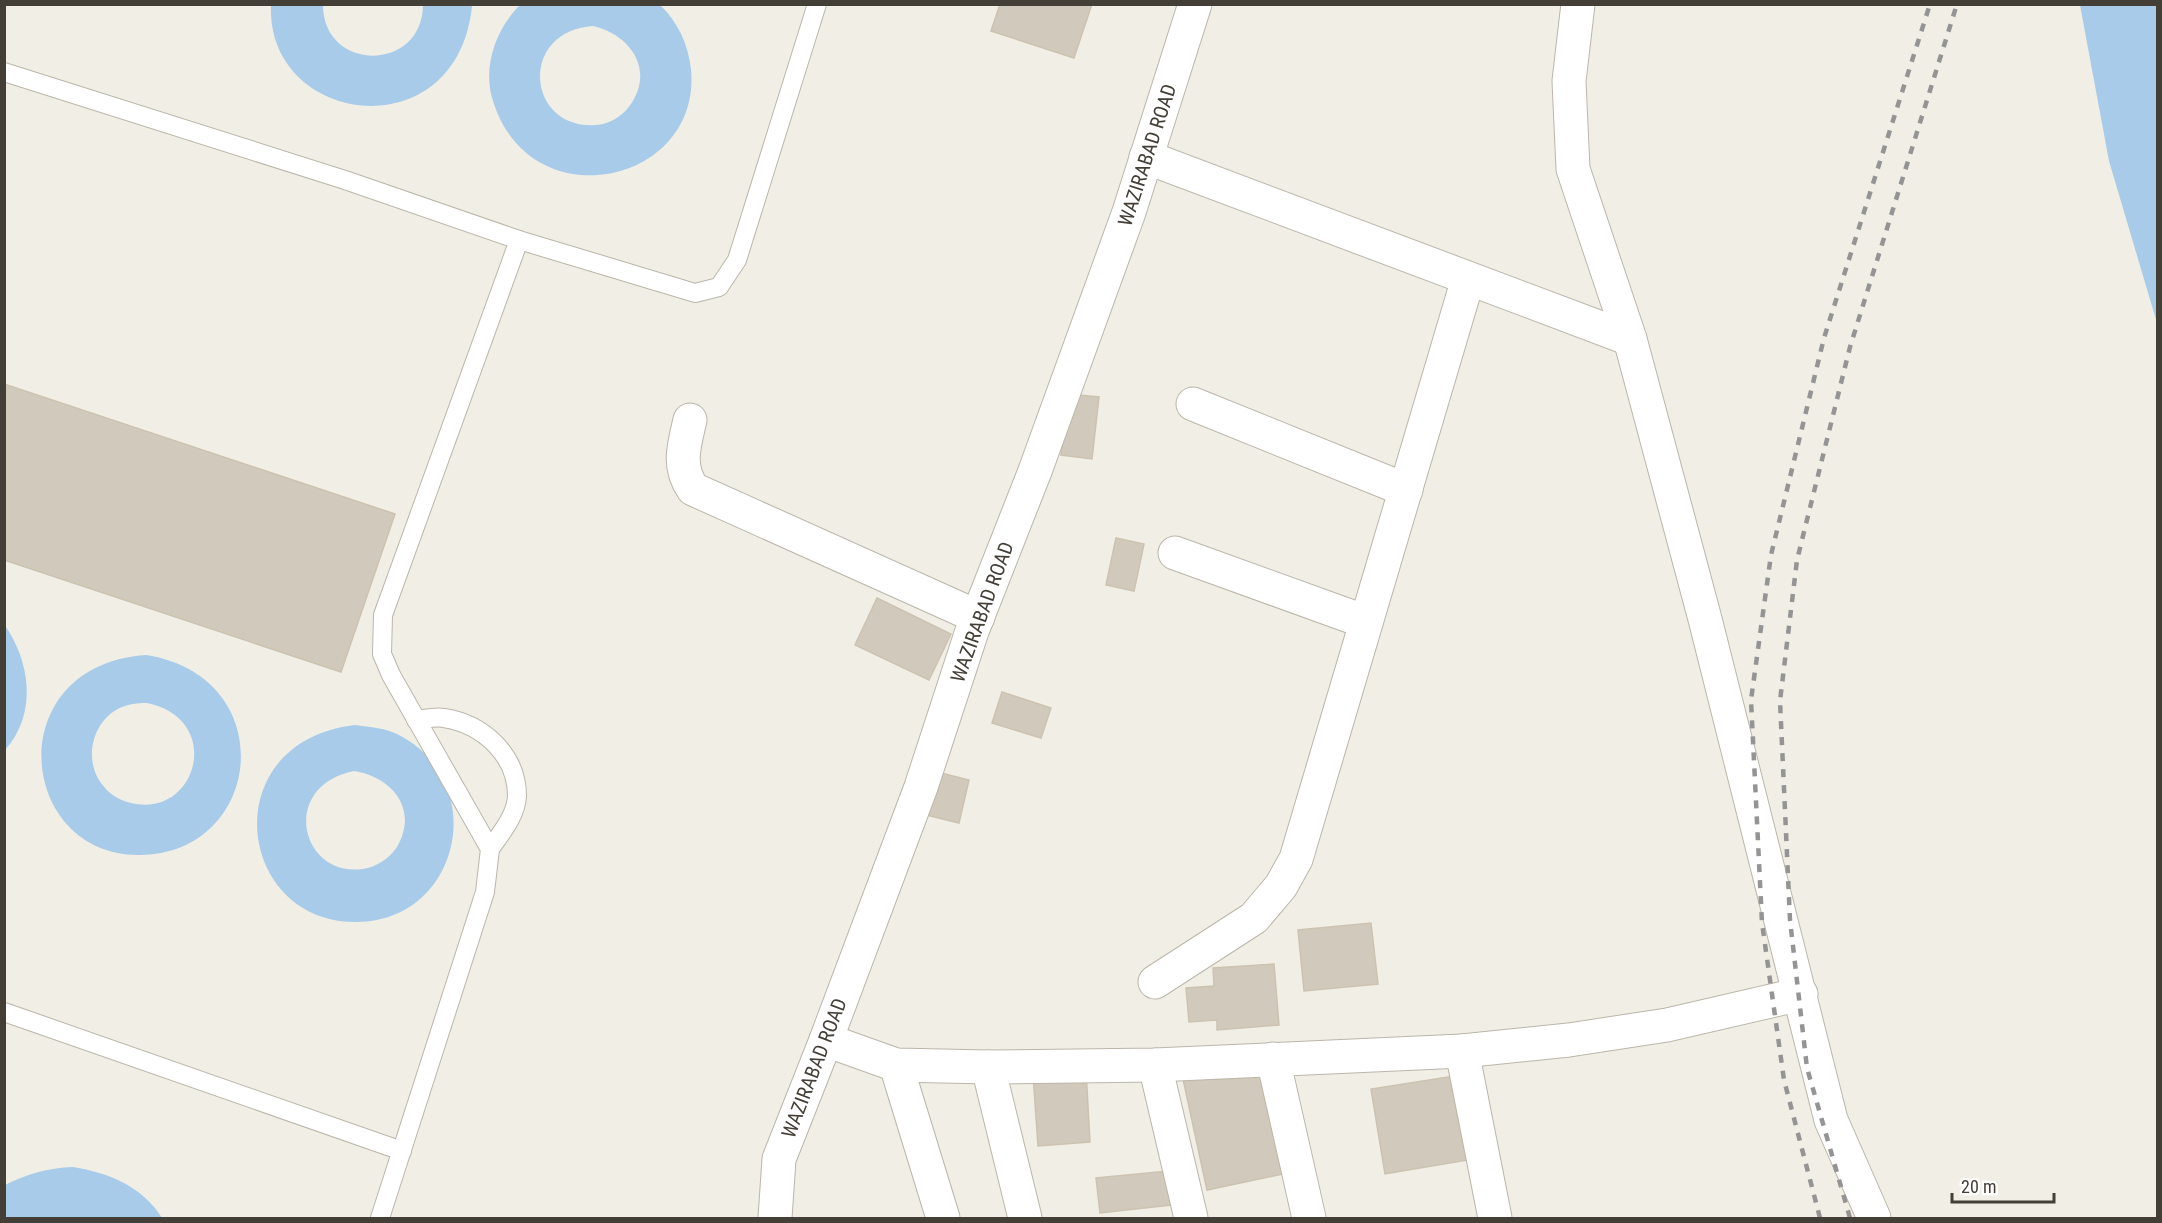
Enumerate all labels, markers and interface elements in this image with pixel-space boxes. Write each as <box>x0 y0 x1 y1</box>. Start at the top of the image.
street label: WAZIRABAD ROAD <box>1113 81 1181 229</box>
street label: WAZIRABAD ROAD <box>945 538 1019 686</box>
street label: WAZIRABAD ROAD <box>776 995 852 1141</box>
scale bar <box>1952 1166 2054 1204</box>
text: 20 m <box>1961 1176 1996 1197</box>

